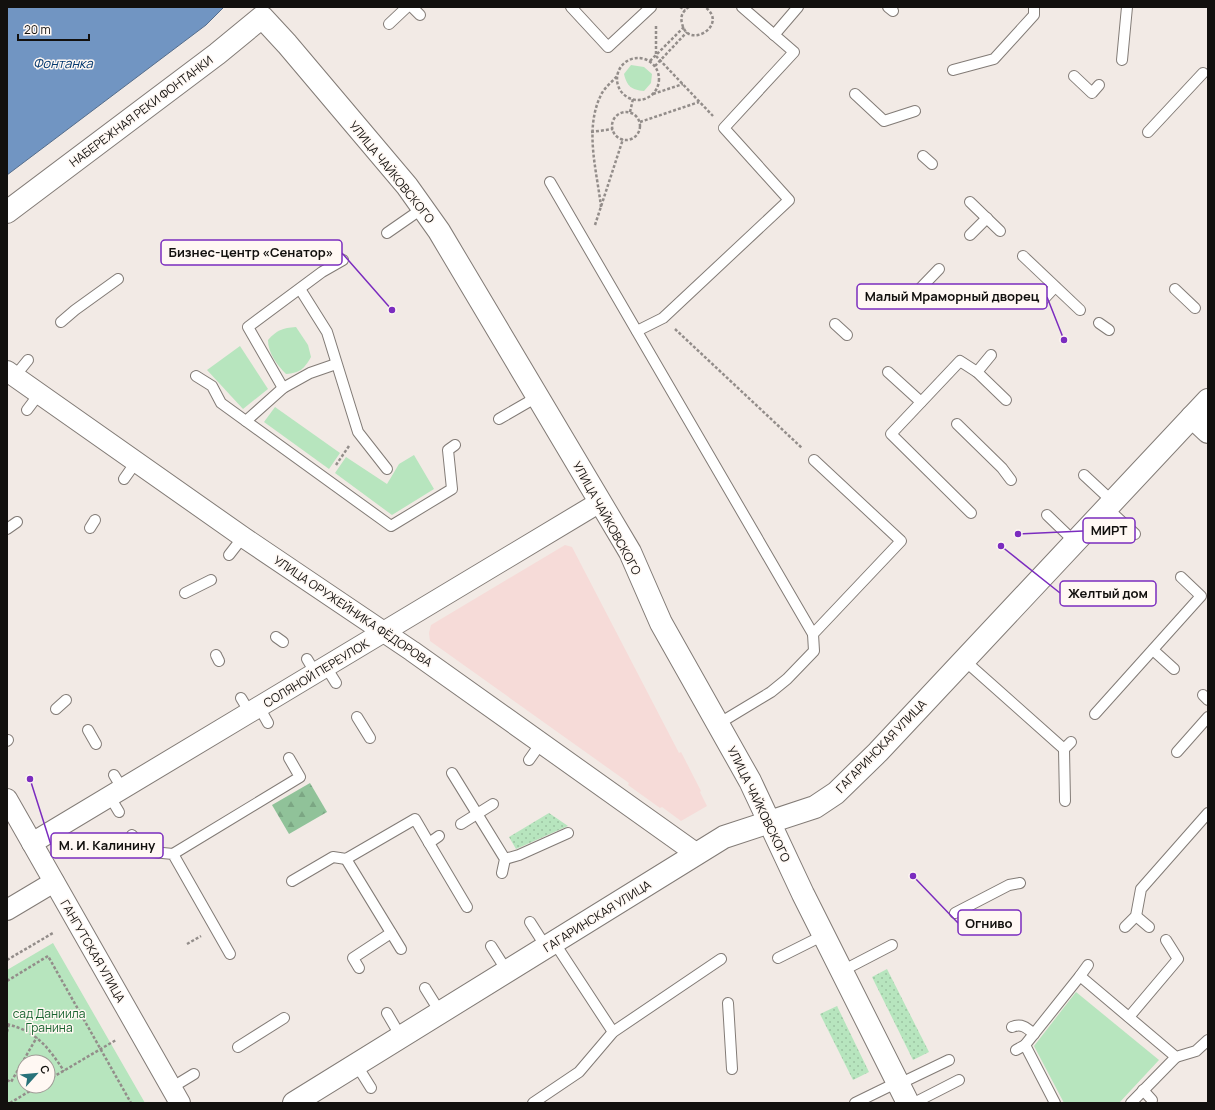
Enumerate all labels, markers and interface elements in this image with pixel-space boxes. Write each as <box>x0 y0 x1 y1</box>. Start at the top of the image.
scale bar <box>18 16 89 42</box>
text: 20 m <box>24 21 51 38</box>
street label: НАБЕРЕЖНАЯ РЕКИ ФОНТАНКИ <box>66 51 216 171</box>
water label: Фонтанка <box>33 54 94 72</box>
street label: УЛИЦА ЧАЙКОВСКОГО <box>345 117 439 227</box>
callout: Бизнес-центр «Сенатор» <box>161 240 342 265</box>
text: Бизнес-центр «Сенатор» <box>169 243 333 261</box>
callout: Малый Мраморный дворец <box>857 284 1047 309</box>
text: Малый Мраморный дворец <box>865 287 1040 305</box>
street label: УЛИЦА ЧАЙКОВСКОГО <box>569 458 645 578</box>
callout: МИРТ <box>1083 518 1135 543</box>
text: МИРТ <box>1091 521 1127 539</box>
street label: УЛИЦА ОРУЖЕЙНИКА ФЁДОРОВА <box>270 551 436 671</box>
callout: Желтый дом <box>1060 581 1156 606</box>
text: Желтый дом <box>1068 584 1148 602</box>
street label: СОЛЯНОЙ ПЕРЕУЛОК <box>260 634 373 711</box>
street label: ГАГАРИНСКАЯ УЛИЦА <box>832 695 930 796</box>
street label: УЛИЦА ЧАЙКОВСКОГО <box>723 743 795 865</box>
callout: М. И. Калинину <box>51 833 163 858</box>
text: М. И. Калинину <box>59 836 156 854</box>
street label: ГАГАРИНСКАЯ УЛИЦА <box>540 876 654 956</box>
street label: ГАНГУТСКАЯ УЛИЦА <box>57 897 130 1006</box>
callout: Огниво <box>958 910 1021 935</box>
text: Огниво <box>965 914 1013 932</box>
park label: сад Даниила Гранина <box>13 1005 85 1036</box>
north arrow <box>16 1054 56 1094</box>
text: С <box>37 1062 54 1076</box>

